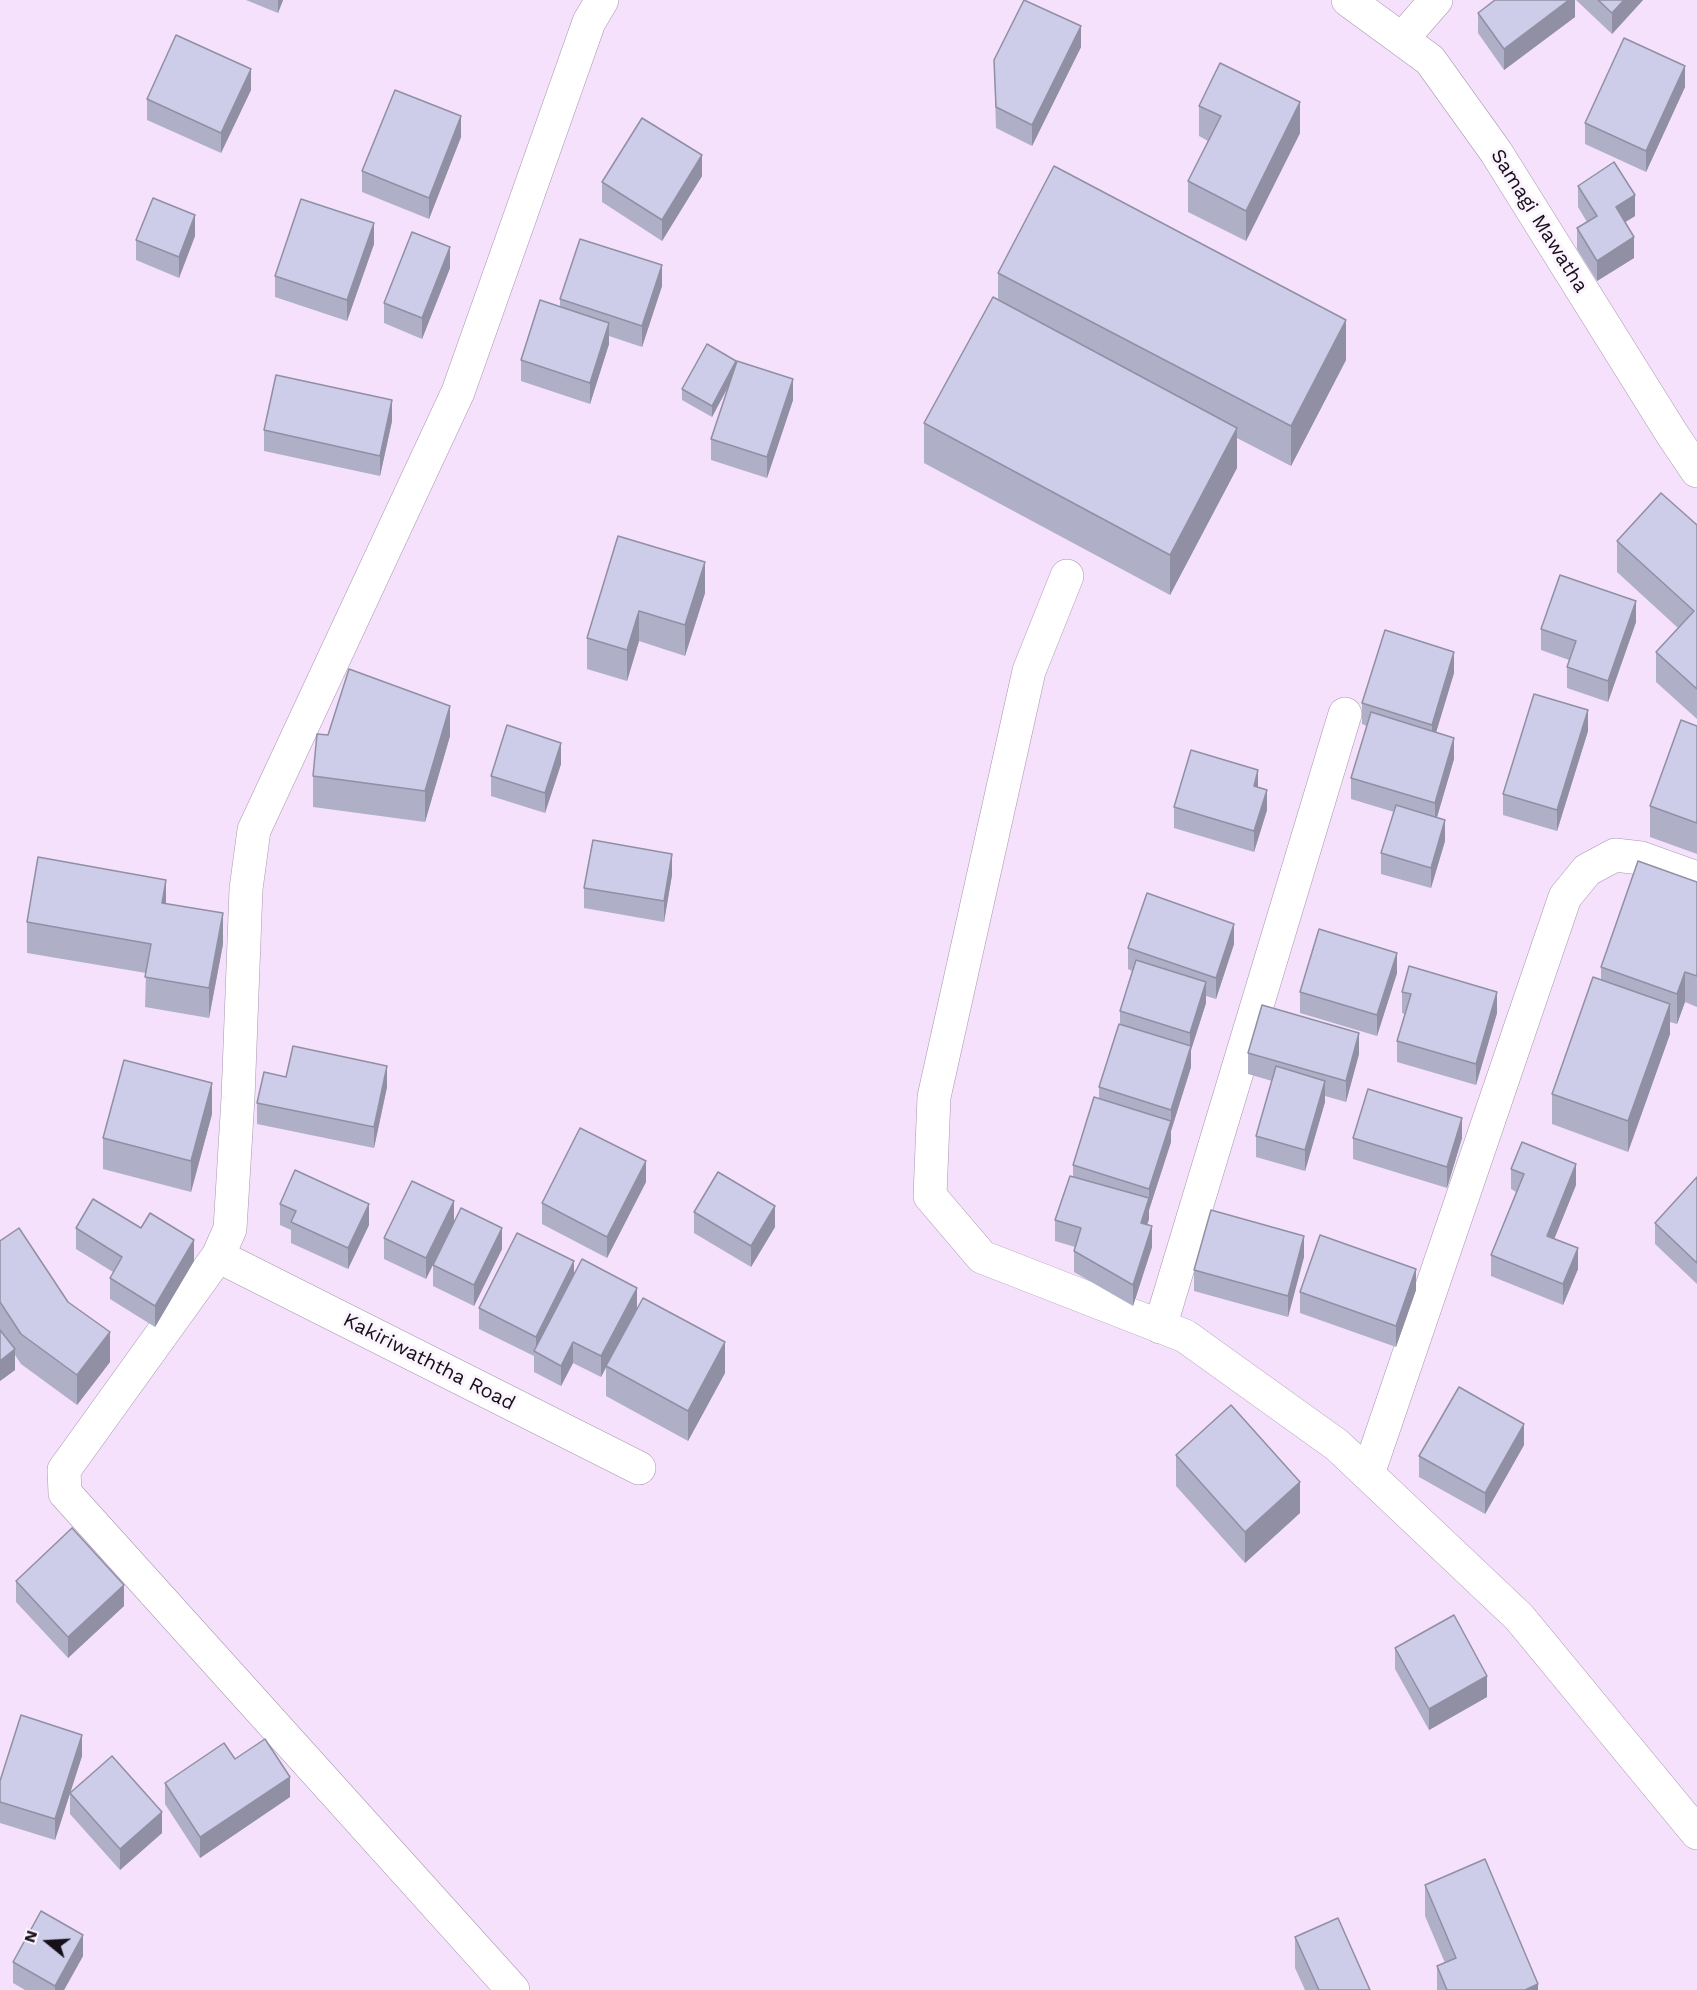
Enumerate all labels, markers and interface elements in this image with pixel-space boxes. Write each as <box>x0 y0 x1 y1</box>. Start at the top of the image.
street label: Samagi Mawatha <box>1485 145 1593 297</box>
street label: Kakiriwaththa Road <box>339 1308 519 1416</box>
north arrow <box>18 1912 78 1972</box>
text: N <box>20 1928 41 1945</box>

